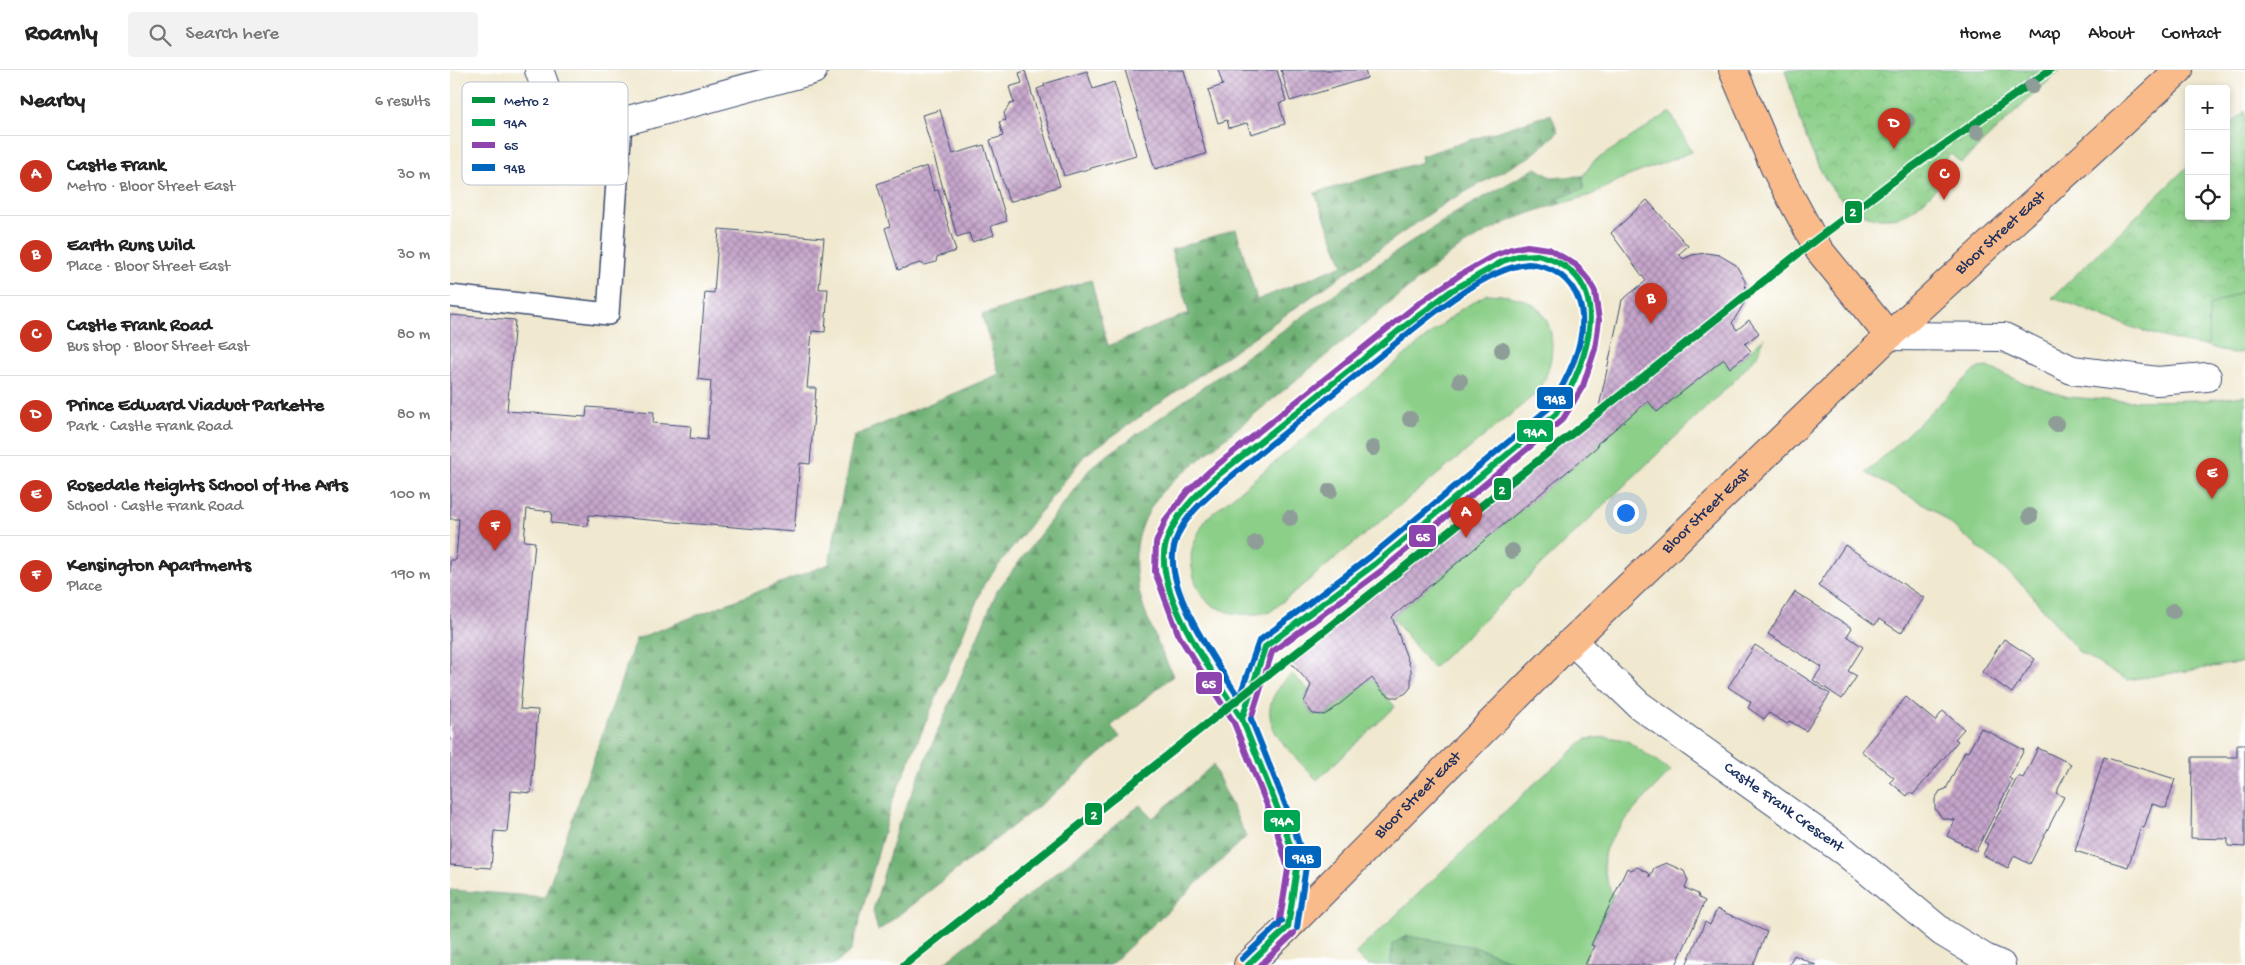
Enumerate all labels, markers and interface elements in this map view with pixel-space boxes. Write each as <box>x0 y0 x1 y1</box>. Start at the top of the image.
search box <box>128 12 478 57</box>
text: Roamly <box>25 20 98 49</box>
icon: search <box>146 21 174 49</box>
text: Search here <box>186 23 279 46</box>
text: Home <box>1959 24 2001 45</box>
text: Map <box>2029 24 2060 45</box>
text: About <box>2088 24 2134 45</box>
text: Contact <box>2162 24 2220 45</box>
legend <box>462 82 628 185</box>
map controls <box>2185 85 2230 220</box>
button: + <box>2185 85 2230 130</box>
text: Nearby <box>20 90 85 115</box>
text: 6 results <box>375 93 430 112</box>
text: Metro 2 <box>504 94 549 111</box>
pin: D <box>1878 108 1910 149</box>
text: 94A <box>503 116 527 133</box>
button: − <box>2185 130 2230 175</box>
text: 65 <box>504 139 518 156</box>
text: Castle Frank <box>67 155 166 178</box>
pin: C <box>1928 159 1960 200</box>
text: 94B <box>503 161 526 178</box>
text: A <box>31 166 41 185</box>
text: 30 m <box>397 166 430 185</box>
button: locate <box>2185 175 2230 220</box>
text: Metro · Bloor Street East <box>67 178 235 197</box>
street label: Bloor Street East <box>1951 186 2051 280</box>
line badge: 2 <box>1844 200 1863 224</box>
text: 2 <box>1850 205 1857 222</box>
text: Earth Runs Wild <box>67 235 194 258</box>
text: B <box>32 246 40 265</box>
text: 30 m <box>397 246 430 265</box>
text: Place · Bloor Street East <box>67 258 230 277</box>
pin: B <box>1635 283 1667 324</box>
text: Castle Frank Road <box>67 315 212 338</box>
text: C <box>32 326 40 345</box>
text: 80 m <box>397 326 430 345</box>
text: Bus stop · Bloor Street East <box>67 338 249 357</box>
line badge: 94B <box>1536 386 1574 410</box>
text: 94B <box>1544 392 1566 409</box>
text: Prince Edward Viaduct Parkette <box>67 395 324 418</box>
text: D <box>31 406 41 425</box>
text: 80 m <box>397 406 430 425</box>
text: Park · Castle Frank Road <box>67 418 232 437</box>
line badge: 94A <box>1516 419 1554 443</box>
text: 94A <box>1523 425 1548 442</box>
pin: E <box>2196 458 2228 499</box>
street label: Bloor Street East <box>1658 464 1756 559</box>
text: Rosedale Heights School of the Arts <box>67 475 348 498</box>
line badge: 2 <box>1493 477 1512 501</box>
text: 2 <box>1499 483 1506 500</box>
text: E <box>31 486 41 505</box>
text: 100 m <box>390 486 430 505</box>
pin: A <box>1450 497 1482 538</box>
text: School · Castle Frank Road <box>67 498 243 517</box>
your location <box>1613 500 1639 526</box>
pin: F <box>479 510 511 551</box>
line badge: 65 <box>1408 524 1437 548</box>
text: 65 <box>1416 530 1431 547</box>
text: Kensington Apartments <box>67 555 251 578</box>
text: F <box>32 566 40 585</box>
text: 190 m <box>391 566 430 585</box>
text: Place <box>67 578 102 597</box>
line badge: 65 <box>1195 671 1223 695</box>
text: 65 <box>1202 677 1217 694</box>
street label: Bloor Street East <box>1370 747 1467 844</box>
street label: Castle Frank Crescent <box>1720 759 1848 858</box>
line badge: 2 <box>1084 802 1103 826</box>
text: 2 <box>1091 808 1098 825</box>
line badge: 94A <box>1263 809 1301 833</box>
text: 94A <box>1270 814 1295 831</box>
line badge: 94B <box>1284 845 1322 869</box>
text: 94B <box>1292 851 1314 868</box>

